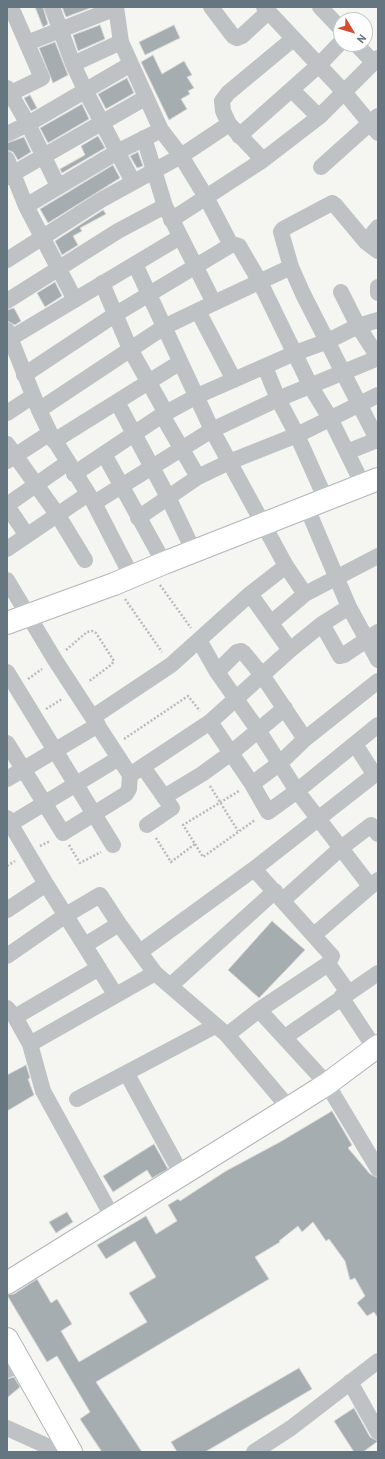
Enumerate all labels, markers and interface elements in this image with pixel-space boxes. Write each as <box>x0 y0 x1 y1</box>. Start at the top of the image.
north arrow <box>333 12 373 52</box>
text: N <box>354 32 369 46</box>

